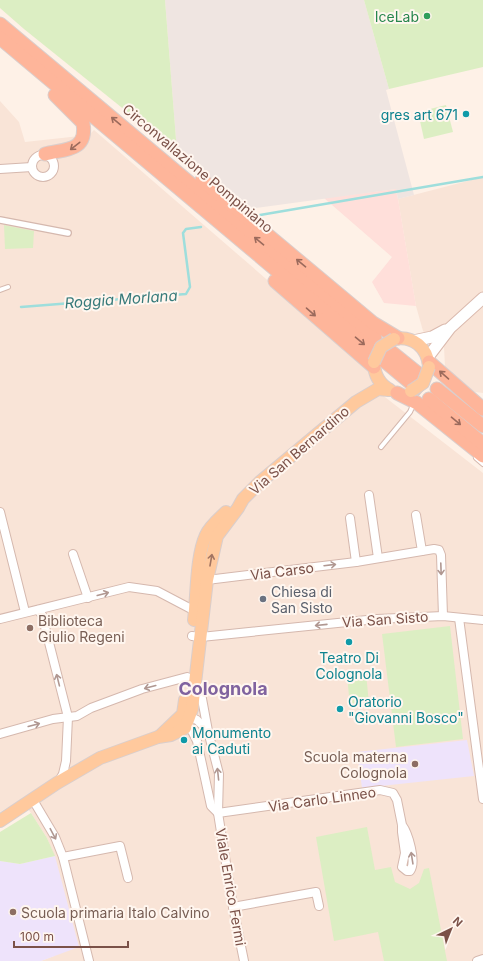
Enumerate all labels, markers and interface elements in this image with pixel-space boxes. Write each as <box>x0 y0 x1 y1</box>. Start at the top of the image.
place label: IceLab <box>375 8 419 25</box>
marker: IceLab <box>422 11 432 21</box>
street label: Circonvallazione Pompiniano <box>119 100 277 236</box>
place label: gres art 671 <box>381 106 458 123</box>
marker: gres art 671 <box>461 109 471 119</box>
one-way arrow <box>111 116 122 125</box>
one-way arrow <box>70 141 80 150</box>
one-way arrow <box>254 236 265 245</box>
one-way arrow <box>295 258 306 267</box>
water label: Roggia Morlana <box>64 286 178 312</box>
one-way arrow <box>305 307 316 316</box>
one-way arrow <box>355 336 366 345</box>
one-way arrow <box>439 371 449 380</box>
street label: Via San Bernardino <box>246 402 352 498</box>
one-way arrow <box>451 417 462 426</box>
one-way arrow <box>207 554 215 567</box>
street label: Via Carso <box>249 559 315 583</box>
one-way arrow <box>323 561 336 569</box>
one-way arrow <box>438 562 445 575</box>
place label: Chiesa di San Sisto <box>271 583 333 616</box>
one-way arrow <box>96 590 109 597</box>
marker: Chiesa di San Sisto <box>258 594 268 604</box>
street label: Via San Sisto <box>341 608 429 630</box>
place label: Biblioteca Giulio Regeni <box>38 612 125 645</box>
one-way arrow <box>315 621 328 628</box>
marker: Biblioteca Giulio Regeni <box>25 623 35 633</box>
marker: Teatro Di Colognola <box>344 637 354 647</box>
place label: Teatro Di Colognola <box>316 649 382 682</box>
one-way arrow <box>54 673 62 686</box>
district label: Colognola <box>178 678 268 699</box>
one-way arrow <box>143 684 156 692</box>
place label: Oratorio "Giovanni Bosco" <box>348 693 464 726</box>
marker: Oratorio "Giovanni Bosco" <box>335 704 345 714</box>
one-way arrow <box>27 721 40 728</box>
place label: Monumento ai Caduti <box>192 724 271 757</box>
marker: Monumento ai Caduti <box>179 735 189 745</box>
place label: Scuola materna Colognola <box>304 748 407 781</box>
marker: Scuola materna Colognola <box>410 759 420 769</box>
one-way arrow <box>214 768 222 781</box>
street label: Via Carlo Linneo <box>267 783 377 815</box>
street label: Viale Enrico Fermi <box>212 827 250 947</box>
one-way arrow <box>49 828 57 840</box>
one-way arrow <box>408 852 416 865</box>
place label: Scuola primaria Italo Calvino <box>21 904 210 921</box>
marker: Scuola primaria Italo Calvino <box>8 907 18 917</box>
north arrow <box>431 909 471 949</box>
text: N <box>450 914 466 930</box>
scale bar <box>14 923 128 949</box>
text: 100 m <box>20 929 54 944</box>

